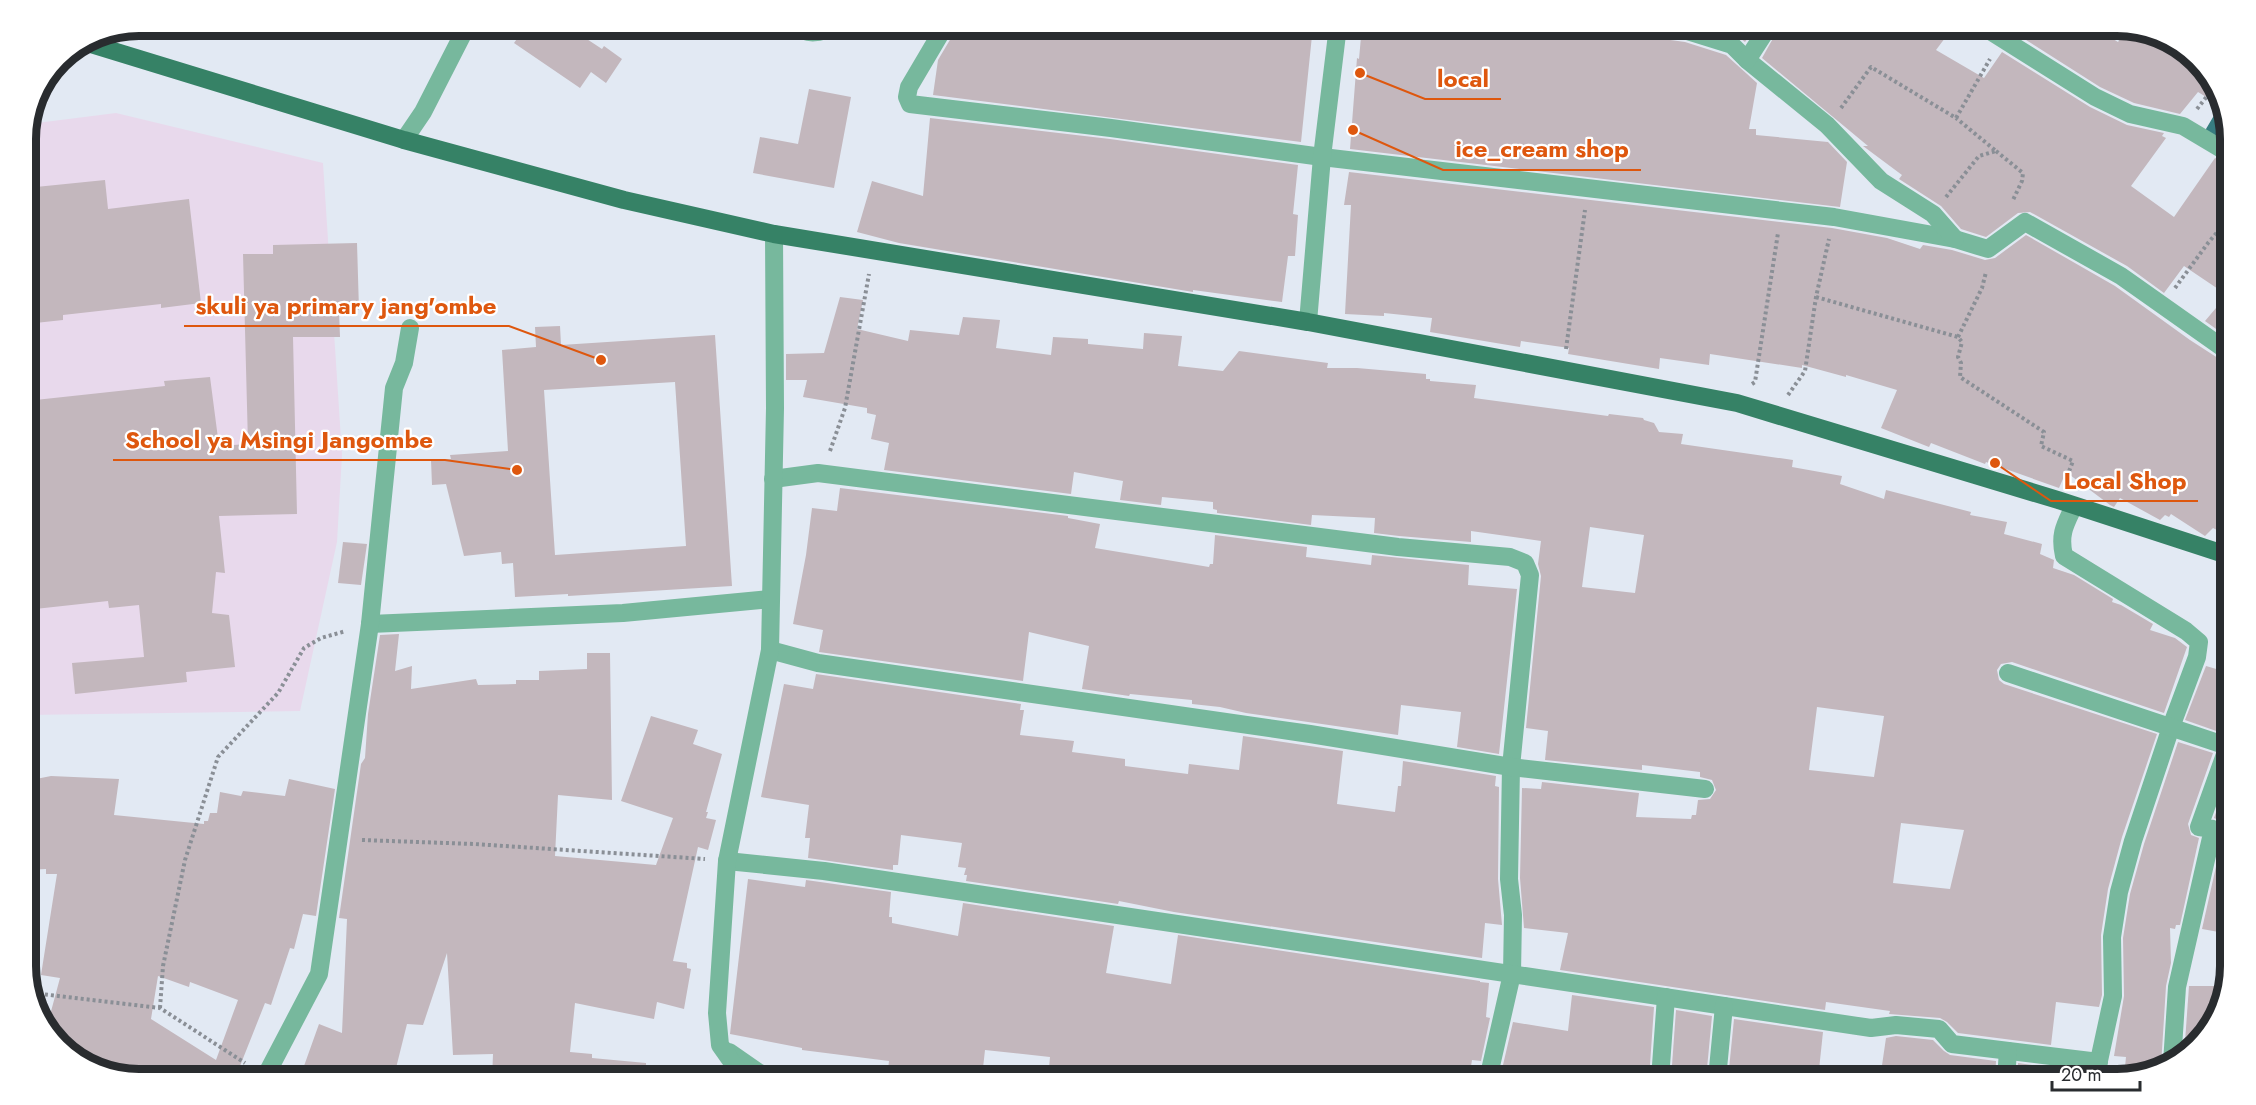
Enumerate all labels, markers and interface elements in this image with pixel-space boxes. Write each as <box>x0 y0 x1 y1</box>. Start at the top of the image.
callout: local <box>1425 57 1501 99</box>
text: local <box>1437 61 1489 96</box>
callout: ice_cream shop <box>1443 128 1641 170</box>
text: ice_cream shop <box>1455 131 1629 166</box>
callout: skuli ya primary jang'ombe <box>184 284 509 326</box>
text: skuli ya primary jang'ombe <box>195 288 497 323</box>
callout: School ya Msingi Jangombe <box>113 418 445 460</box>
text: School ya Msingi Jangombe <box>125 422 433 457</box>
callout: Local Shop <box>2051 459 2198 501</box>
text: Local Shop <box>2064 463 2187 498</box>
scale bar <box>2052 1054 2140 1092</box>
text: 20 m <box>2061 1062 2101 1088</box>

